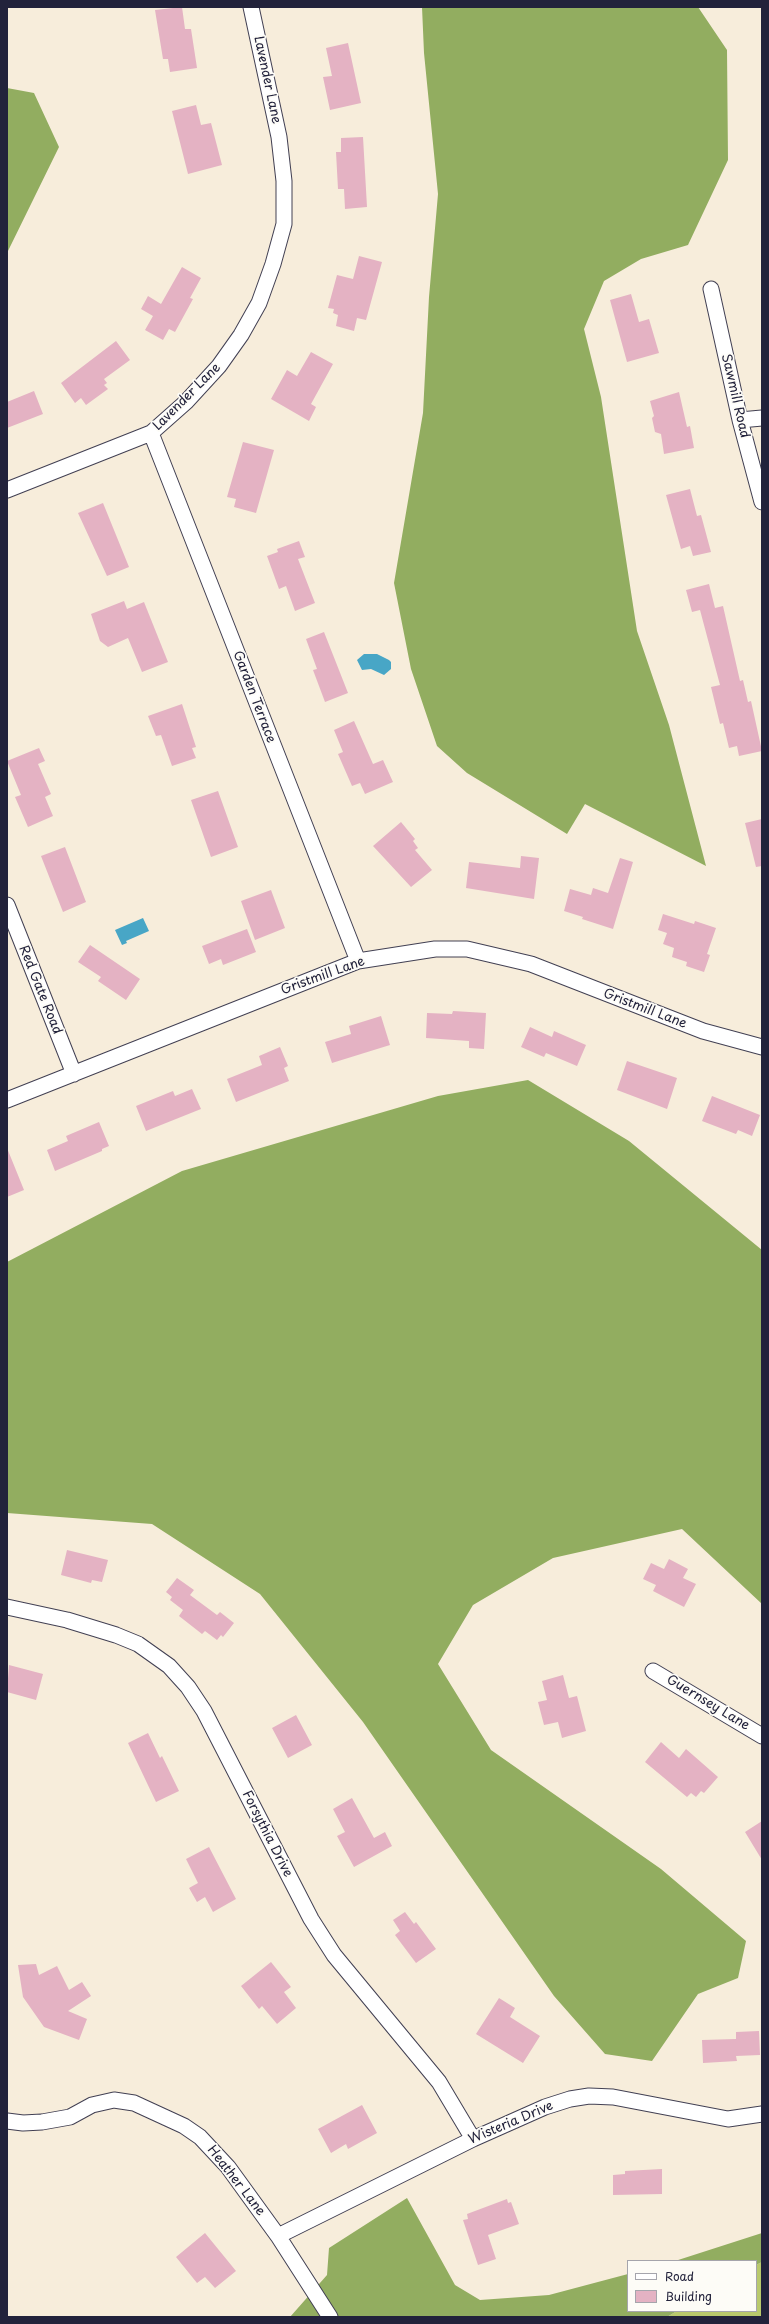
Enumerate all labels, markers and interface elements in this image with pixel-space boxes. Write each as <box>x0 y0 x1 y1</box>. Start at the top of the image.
street label: Lavender Lane <box>250 35 284 125</box>
street label: Sawmill Road <box>718 352 752 440</box>
street label: Lavender Lane <box>150 360 224 434</box>
street label: Garden Terrace <box>229 649 279 745</box>
street label: Red Gate Road <box>15 943 65 1037</box>
street label: Gristmill Lane <box>279 954 367 998</box>
street label: Gristmill Lane <box>601 986 689 1032</box>
street label: Guernsey Lane <box>664 1672 752 1734</box>
street label: Forsythia Drive <box>238 1788 296 1880</box>
street label: Wisteria Drive <box>466 2098 556 2148</box>
street label: Heather Lane <box>204 2143 268 2219</box>
legend <box>627 2260 757 2312</box>
text: Road <box>665 2267 694 2285</box>
text: Building <box>665 2287 712 2305</box>

